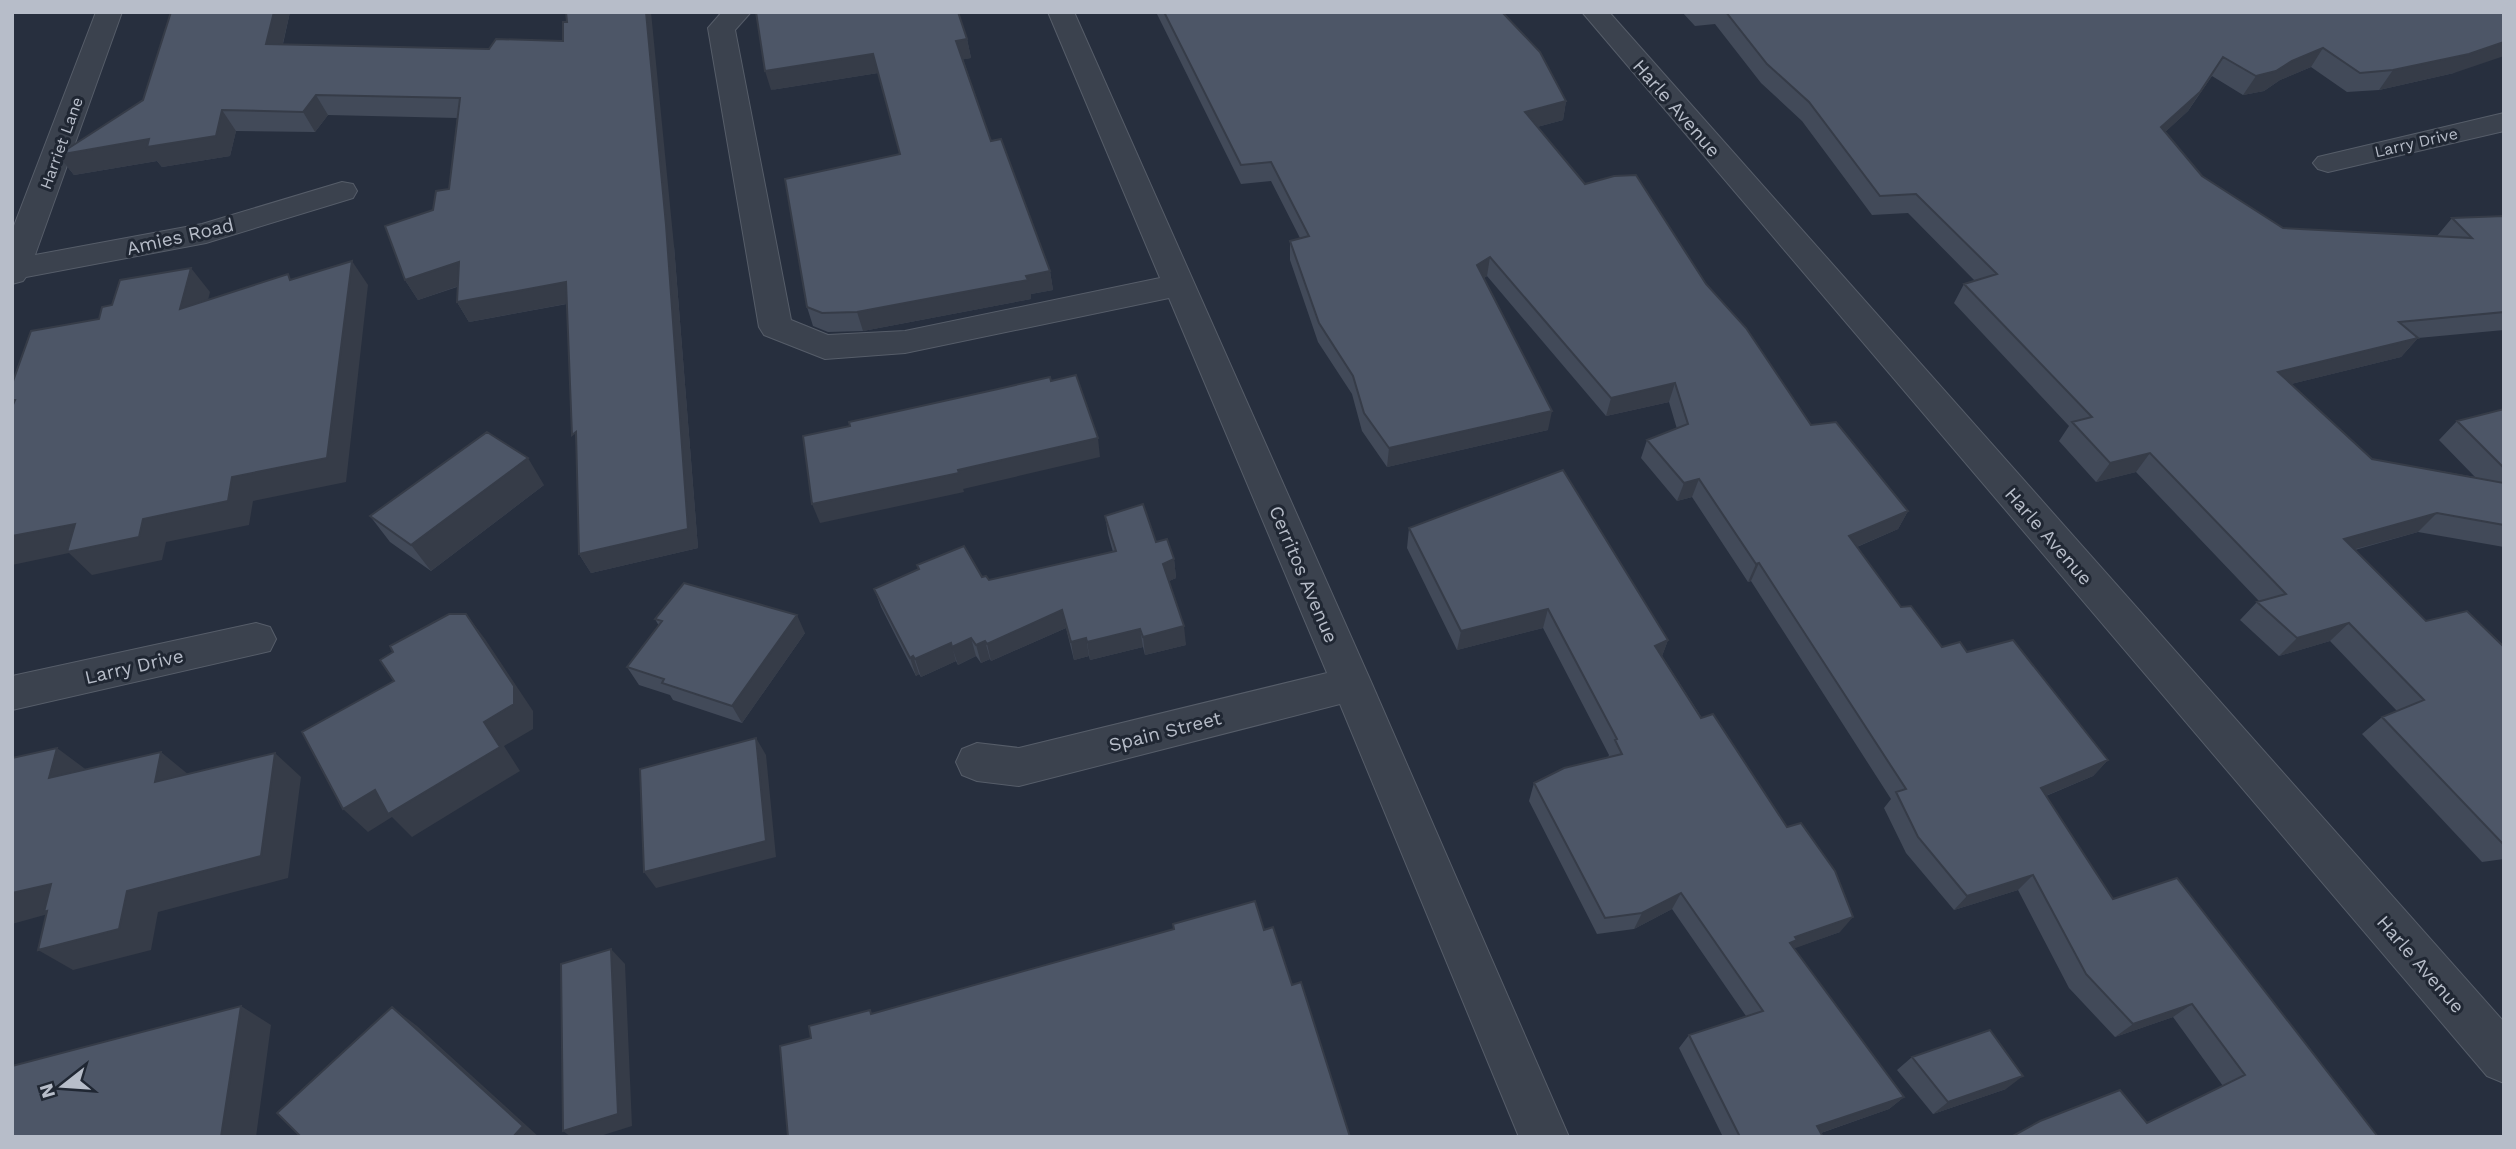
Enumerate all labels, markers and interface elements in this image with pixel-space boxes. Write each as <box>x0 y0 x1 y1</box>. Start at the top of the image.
street label: Harle Avenue <box>1628 55 1725 162</box>
street label: Harriet Lane <box>36 94 87 192</box>
street label: Larry Drive <box>2373 124 2460 161</box>
street label: Amies Road <box>124 213 236 260</box>
street label: Harle Avenue <box>2000 483 2097 590</box>
street label: Cerritos Avenue <box>1264 502 1343 646</box>
street label: Larry Drive <box>82 644 186 689</box>
street label: Spain Street <box>1106 706 1224 757</box>
street label: Harle Avenue <box>2372 911 2469 1018</box>
north arrow <box>28 1051 98 1121</box>
text: N <box>34 1081 60 1101</box>

